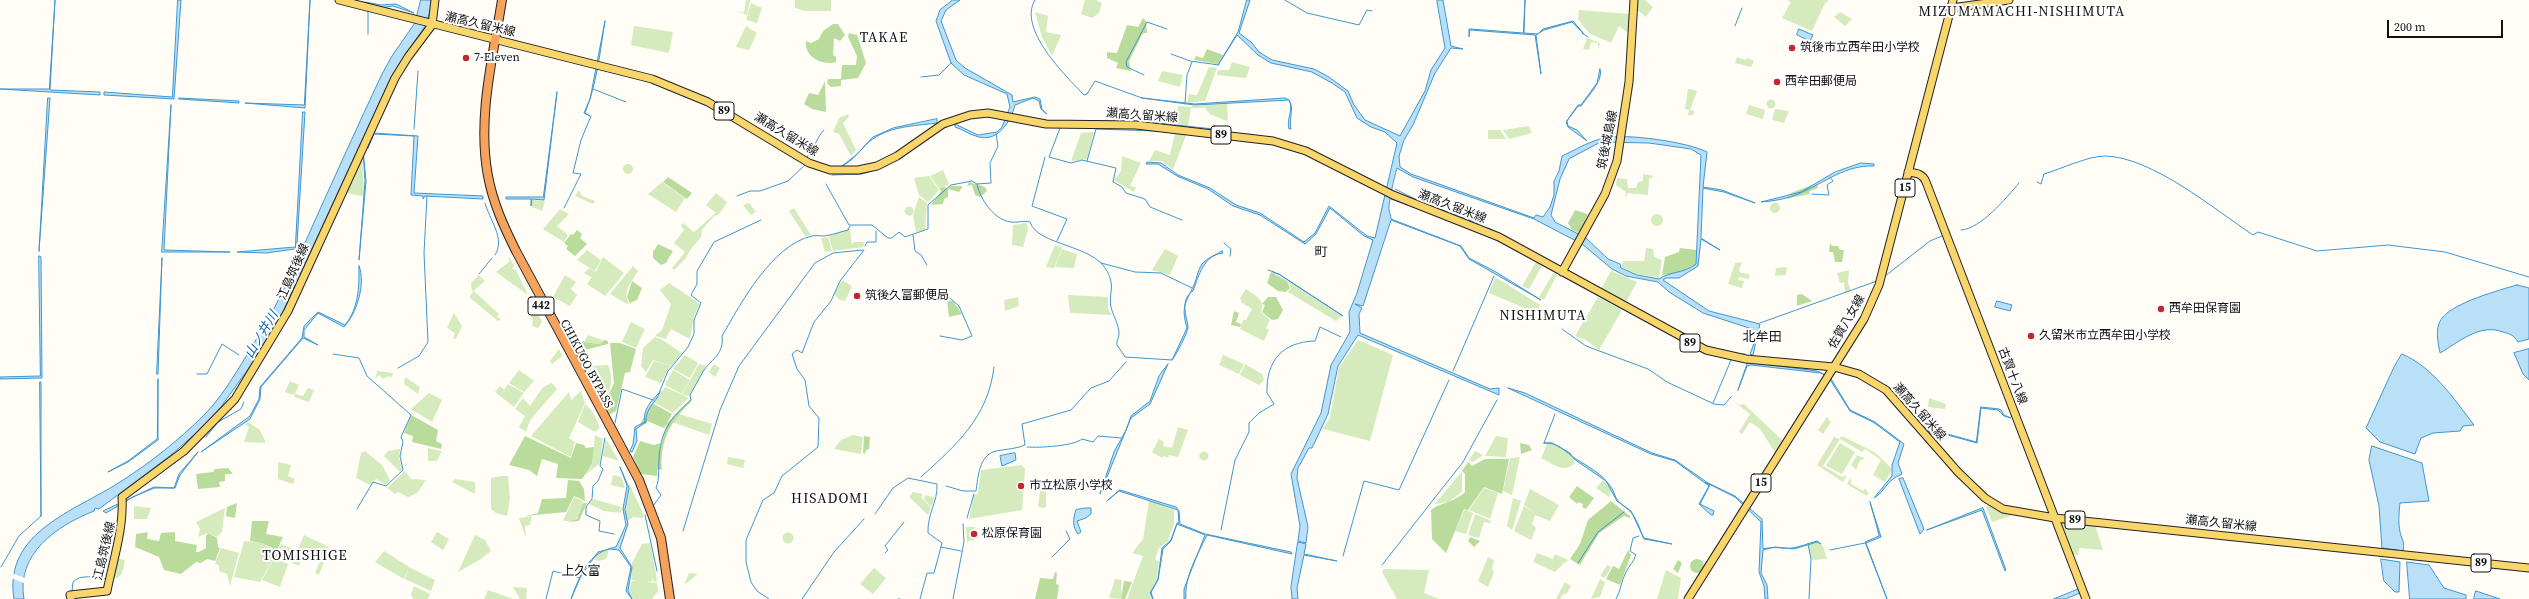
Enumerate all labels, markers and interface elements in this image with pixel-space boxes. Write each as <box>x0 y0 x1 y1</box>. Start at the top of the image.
district label: MIZUMAMACHI-NISHIMUTA <box>1919 4 2125 20</box>
street label: 瀬高久留米線 <box>443 10 517 40</box>
scale bar <box>2389 12 2505 38</box>
text: 200 m <box>2394 19 2426 35</box>
district label: TAKAE <box>860 30 908 46</box>
place label: 筑後市立西牟田小学校 <box>1800 41 1920 55</box>
marker: 筑後市立西牟田小学校 <box>1787 43 1797 53</box>
place label: 7-Eleven <box>474 51 520 65</box>
marker: 7-Eleven <box>461 53 471 63</box>
place label: 西牟田郵便局 <box>1785 75 1857 89</box>
marker: 西牟田郵便局 <box>1772 77 1782 87</box>
road number: 89 <box>714 102 734 120</box>
street label: 瀬高久留米線 <box>1106 106 1178 126</box>
street label: 筑後城島線 <box>1595 109 1621 171</box>
street label: 瀬高久留米線 <box>751 110 821 160</box>
road number: 89 <box>1211 126 1231 144</box>
road number: 15 <box>1895 179 1915 197</box>
street label: 瀬高久留米線 <box>1416 187 1488 227</box>
street label: 江島筑後線 <box>275 242 313 302</box>
district label: 町 <box>1315 245 1327 261</box>
place label: 筑後久富郵便局 <box>865 289 949 303</box>
marker: 筑後久富郵便局 <box>852 291 862 301</box>
street label: 佐賀八女線 <box>1826 292 1868 352</box>
road number: 442 <box>528 297 554 315</box>
place label: 西牟田保育園 <box>2169 302 2241 316</box>
marker: 西牟田保育園 <box>2156 304 2166 314</box>
district label: NISHIMUTA <box>1499 308 1587 324</box>
water label: 山ノ井川 <box>242 309 282 361</box>
street label: CHIKUGO BYPASS <box>557 317 615 411</box>
place label: 久留米市立西牟田小学校 <box>2039 329 2171 343</box>
district label: 北牟田 <box>1743 330 1781 346</box>
marker: 久留米市立西牟田小学校 <box>2026 331 2036 341</box>
road number: 89 <box>1680 334 1700 352</box>
street label: 古賀十八線 <box>1995 345 2029 407</box>
street label: 瀬高久留米線 <box>1890 380 1948 444</box>
road number: 15 <box>1751 474 1771 492</box>
place label: 市立松原小学校 <box>1029 479 1113 493</box>
marker: 市立松原小学校 <box>1016 481 1026 491</box>
district label: HISADOMI <box>791 491 869 507</box>
road number: 89 <box>2065 511 2085 529</box>
street label: 瀬高久留米線 <box>2184 513 2258 535</box>
street label: 江島筑後線 <box>91 520 119 582</box>
place label: 松原保育園 <box>982 527 1042 541</box>
marker: 松原保育園 <box>969 529 979 539</box>
district label: TOMISHIGE <box>262 548 348 564</box>
road number: 89 <box>2471 554 2491 572</box>
district label: 上久富 <box>562 564 600 580</box>

